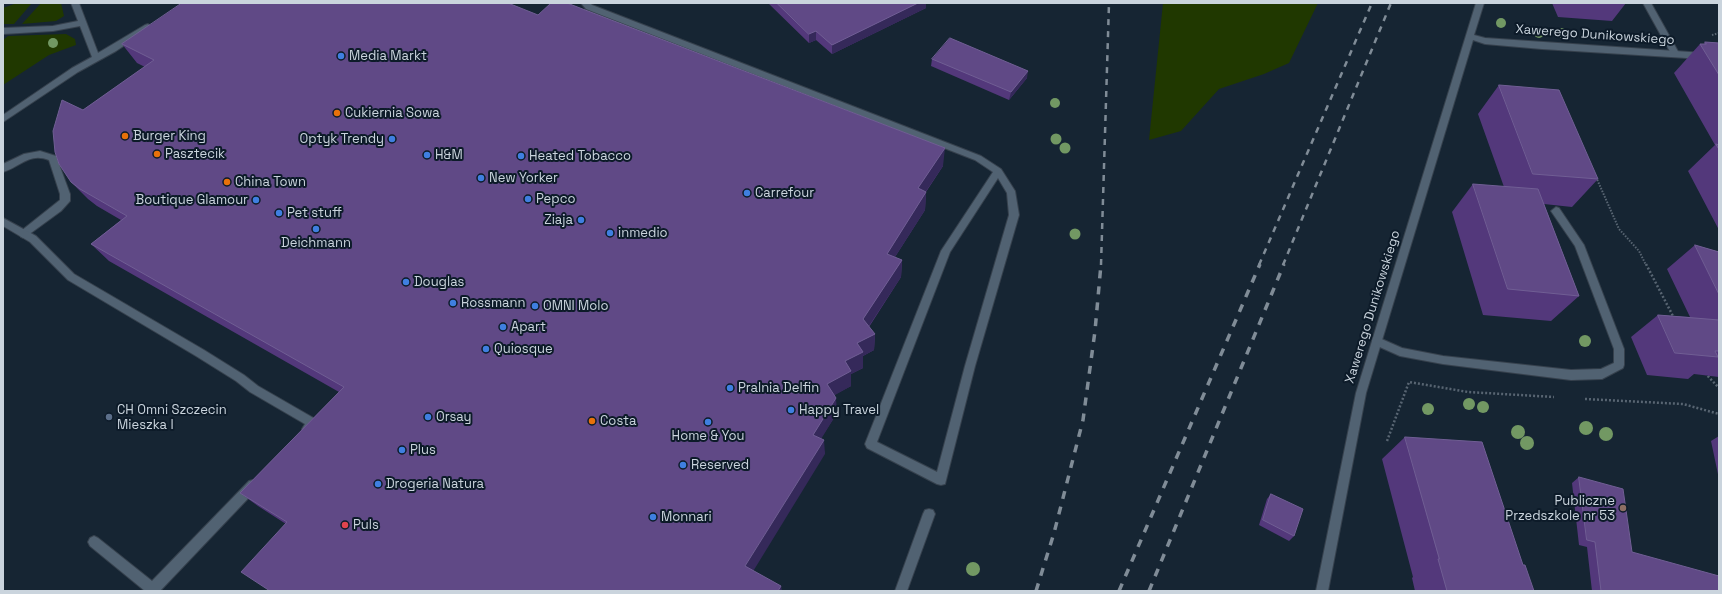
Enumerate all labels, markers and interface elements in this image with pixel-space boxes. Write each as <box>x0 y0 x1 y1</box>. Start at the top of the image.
street label: Xawerego Dunikowskiego <box>1515 22 1675 48</box>
place label: Media Markt <box>349 48 427 64</box>
marker: Media Markt <box>336 51 346 61</box>
place label: Cukiernia Sowa <box>345 105 440 121</box>
marker: Cukiernia Sowa <box>332 108 342 118</box>
place label: Burger King <box>133 128 206 144</box>
marker: Burger King <box>120 131 130 141</box>
place label: Optyk Trendy <box>300 131 384 147</box>
marker: Optyk Trendy <box>387 134 397 144</box>
place label: Pasztecik <box>165 146 225 162</box>
place label: H&M <box>435 147 463 163</box>
place label: Heated Tobacco <box>529 148 631 164</box>
marker: Pasztecik <box>152 149 162 159</box>
marker: H&M <box>422 150 432 160</box>
marker: Heated Tobacco <box>516 151 526 161</box>
place label: New Yorker <box>489 170 558 186</box>
marker: New Yorker <box>476 173 486 183</box>
place label: China Town <box>235 174 306 190</box>
marker: China Town <box>222 177 232 187</box>
place label: Carrefour <box>755 185 814 201</box>
marker: Carrefour <box>742 188 752 198</box>
place label: Pepco <box>536 191 575 207</box>
place label: Boutique Glamour <box>136 192 248 208</box>
marker: Pepco <box>523 194 533 204</box>
marker: Boutique Glamour <box>251 195 261 205</box>
place label: Pet stuff <box>287 205 342 221</box>
marker: Pet stuff <box>274 208 284 218</box>
place label: Ziaja <box>544 212 573 228</box>
marker: Ziaja <box>576 215 586 225</box>
marker: Deichmann <box>311 224 321 234</box>
place label: inmedio <box>618 225 668 241</box>
marker: inmedio <box>605 228 615 238</box>
street label: Xawerego Dunikowskiego <box>1342 229 1404 385</box>
place label: Deichmann <box>281 235 351 251</box>
place label: Douglas <box>414 274 464 290</box>
marker: Douglas <box>401 277 411 287</box>
place label: Rossmann <box>461 295 526 311</box>
marker: Rossmann <box>448 298 458 308</box>
place label: OMNI Molo <box>543 298 609 314</box>
marker: OMNI Molo <box>530 301 540 311</box>
place label: Apart <box>511 319 546 335</box>
marker: Apart <box>498 322 508 332</box>
place label: Quiosque <box>494 341 553 357</box>
marker: Quiosque <box>481 344 491 354</box>
place label: Pralnia Delfin <box>738 380 819 396</box>
marker: Pralnia Delfin <box>725 383 735 393</box>
place label: CH Omni Szczecin Mieszka I <box>117 402 227 433</box>
place label: Happy Travel <box>799 402 879 418</box>
marker: Happy Travel <box>786 405 796 415</box>
place label: Orsay <box>436 409 472 425</box>
marker: CH Omni Szczecin Mieszka I <box>104 412 114 422</box>
marker: Orsay <box>423 412 433 422</box>
place label: Costa <box>600 413 637 429</box>
marker: Costa <box>587 416 597 426</box>
marker: Home & You <box>703 417 713 427</box>
place label: Home & You <box>672 428 744 444</box>
place label: Plus <box>410 442 436 458</box>
marker: Plus <box>397 445 407 455</box>
place label: Reserved <box>691 457 749 473</box>
marker: Reserved <box>678 460 688 470</box>
place label: Drogeria Natura <box>386 476 484 492</box>
marker: Drogeria Natura <box>373 479 383 489</box>
place label: Publiczne Przedszkole nr 53 <box>1505 493 1615 524</box>
marker: Publiczne Przedszkole nr 53 <box>1618 503 1628 513</box>
place label: Monnari <box>661 509 712 525</box>
marker: Monnari <box>648 512 658 522</box>
place label: Puls <box>353 517 379 533</box>
marker: Puls <box>340 520 350 530</box>

